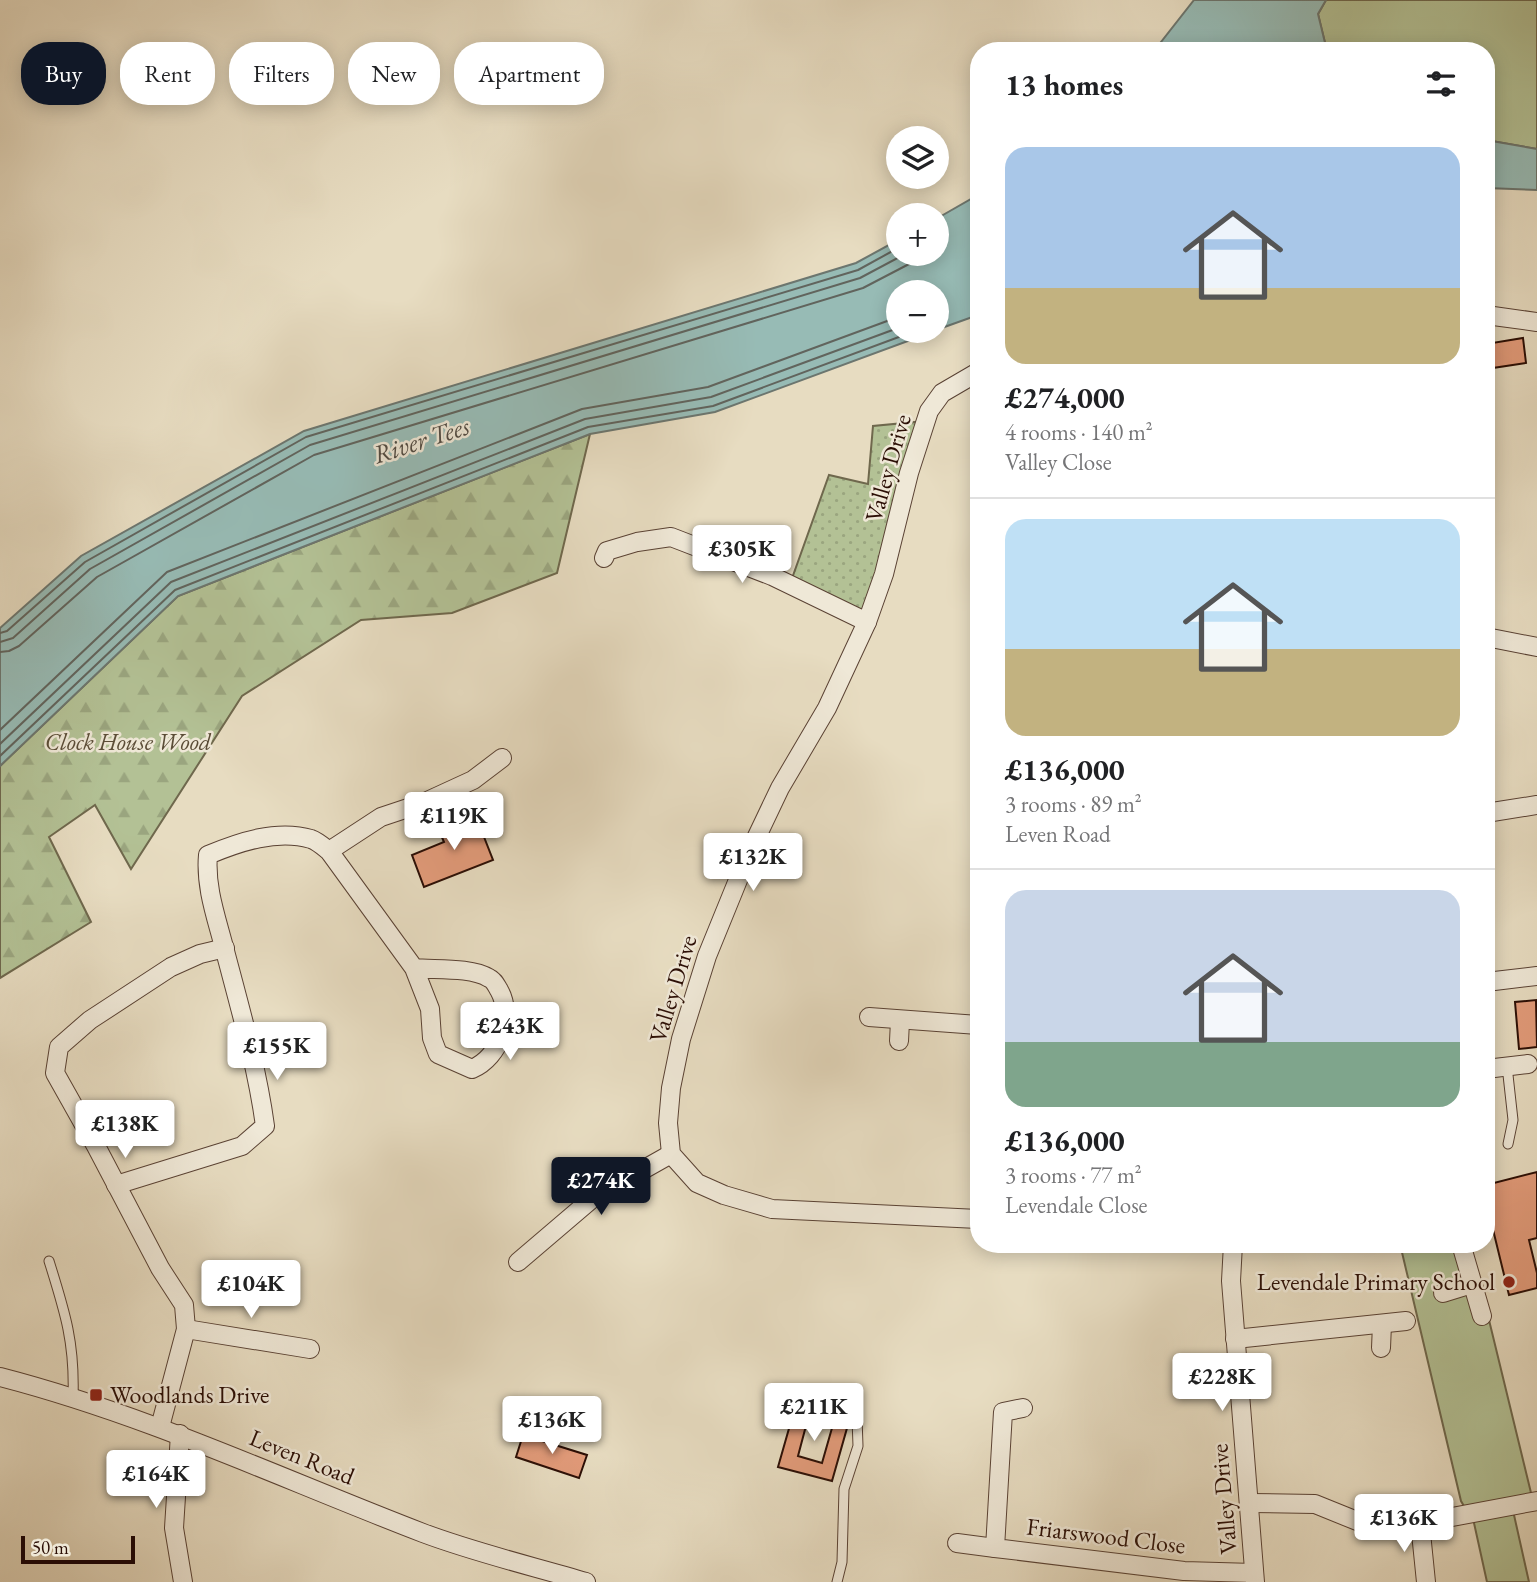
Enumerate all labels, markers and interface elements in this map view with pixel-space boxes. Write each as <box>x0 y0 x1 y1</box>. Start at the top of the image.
chip: Buy <box>21 42 106 105</box>
chip: Rent <box>120 42 215 105</box>
chip: Filters <box>229 42 334 105</box>
chip: New <box>348 42 440 105</box>
chip: Apartment <box>454 42 604 105</box>
text: 13 homes <box>1005 65 1123 104</box>
icon: filters <box>1422 65 1460 103</box>
map controls <box>886 126 949 343</box>
button: layers <box>886 126 949 189</box>
icon: home <box>1170 192 1296 318</box>
button: + <box>886 203 949 266</box>
button: − <box>886 280 949 343</box>
text: £274,000 <box>1005 378 1125 417</box>
water label: River Tees <box>368 408 474 472</box>
street label: Valley Drive <box>857 410 918 525</box>
text: 4 rooms · 140 m² <box>1005 417 1153 447</box>
text: Valley Close <box>1005 447 1112 477</box>
pin: £305K <box>693 526 791 585</box>
text: £305K <box>708 533 776 563</box>
icon: home <box>1170 564 1296 690</box>
park label: Clock House Wood <box>45 726 212 757</box>
text: £136,000 <box>1005 750 1125 789</box>
text: 3 rooms · 89 m² <box>1005 789 1142 819</box>
pin: £119K <box>405 792 503 852</box>
text: £119K <box>420 800 488 830</box>
text: Leven Road <box>1005 819 1111 849</box>
pin: £132K <box>704 834 802 893</box>
text: £132K <box>719 841 787 871</box>
street label: Valley Drive <box>642 931 704 1046</box>
icon: home <box>1170 935 1296 1061</box>
pin: £243K <box>461 1002 559 1062</box>
text: £243K <box>476 1010 544 1040</box>
pin: £155K <box>228 1023 326 1082</box>
text: £155K <box>243 1030 311 1060</box>
pin: £138K <box>76 1100 174 1160</box>
text: £138K <box>91 1108 159 1138</box>
text: £136,000 <box>1005 1121 1125 1160</box>
pin: £274K <box>552 1158 650 1217</box>
text: 3 rooms · 77 m² <box>1005 1160 1142 1190</box>
text: £274K <box>567 1165 635 1195</box>
text: Levendale Close <box>1005 1190 1148 1220</box>
pin: £104K <box>202 1260 300 1320</box>
place label: Levendale Primary School <box>1257 1266 1495 1297</box>
text: £104K <box>217 1268 285 1298</box>
marker: Levendale Primary School <box>1501 1274 1517 1290</box>
pin: £228K <box>1173 1354 1271 1413</box>
text: £228K <box>1188 1361 1256 1391</box>
place label: Woodlands Drive <box>110 1379 269 1410</box>
pin: £211K <box>765 1384 863 1443</box>
marker: Woodlands Drive <box>88 1387 104 1403</box>
text: £211K <box>780 1391 848 1421</box>
pin: £136K <box>503 1396 601 1456</box>
text: £136K <box>518 1404 586 1434</box>
street label: Leven Road <box>245 1421 360 1492</box>
street label: Valley Drive <box>1203 1443 1244 1556</box>
pin: £164K <box>107 1450 205 1510</box>
text: £164K <box>122 1458 190 1488</box>
pin: £136K <box>1355 1494 1453 1554</box>
text: £136K <box>1370 1502 1438 1532</box>
street label: Friarswood Close <box>1025 1510 1187 1561</box>
scale bar <box>21 1533 135 1565</box>
text: 50 m <box>32 1535 69 1560</box>

